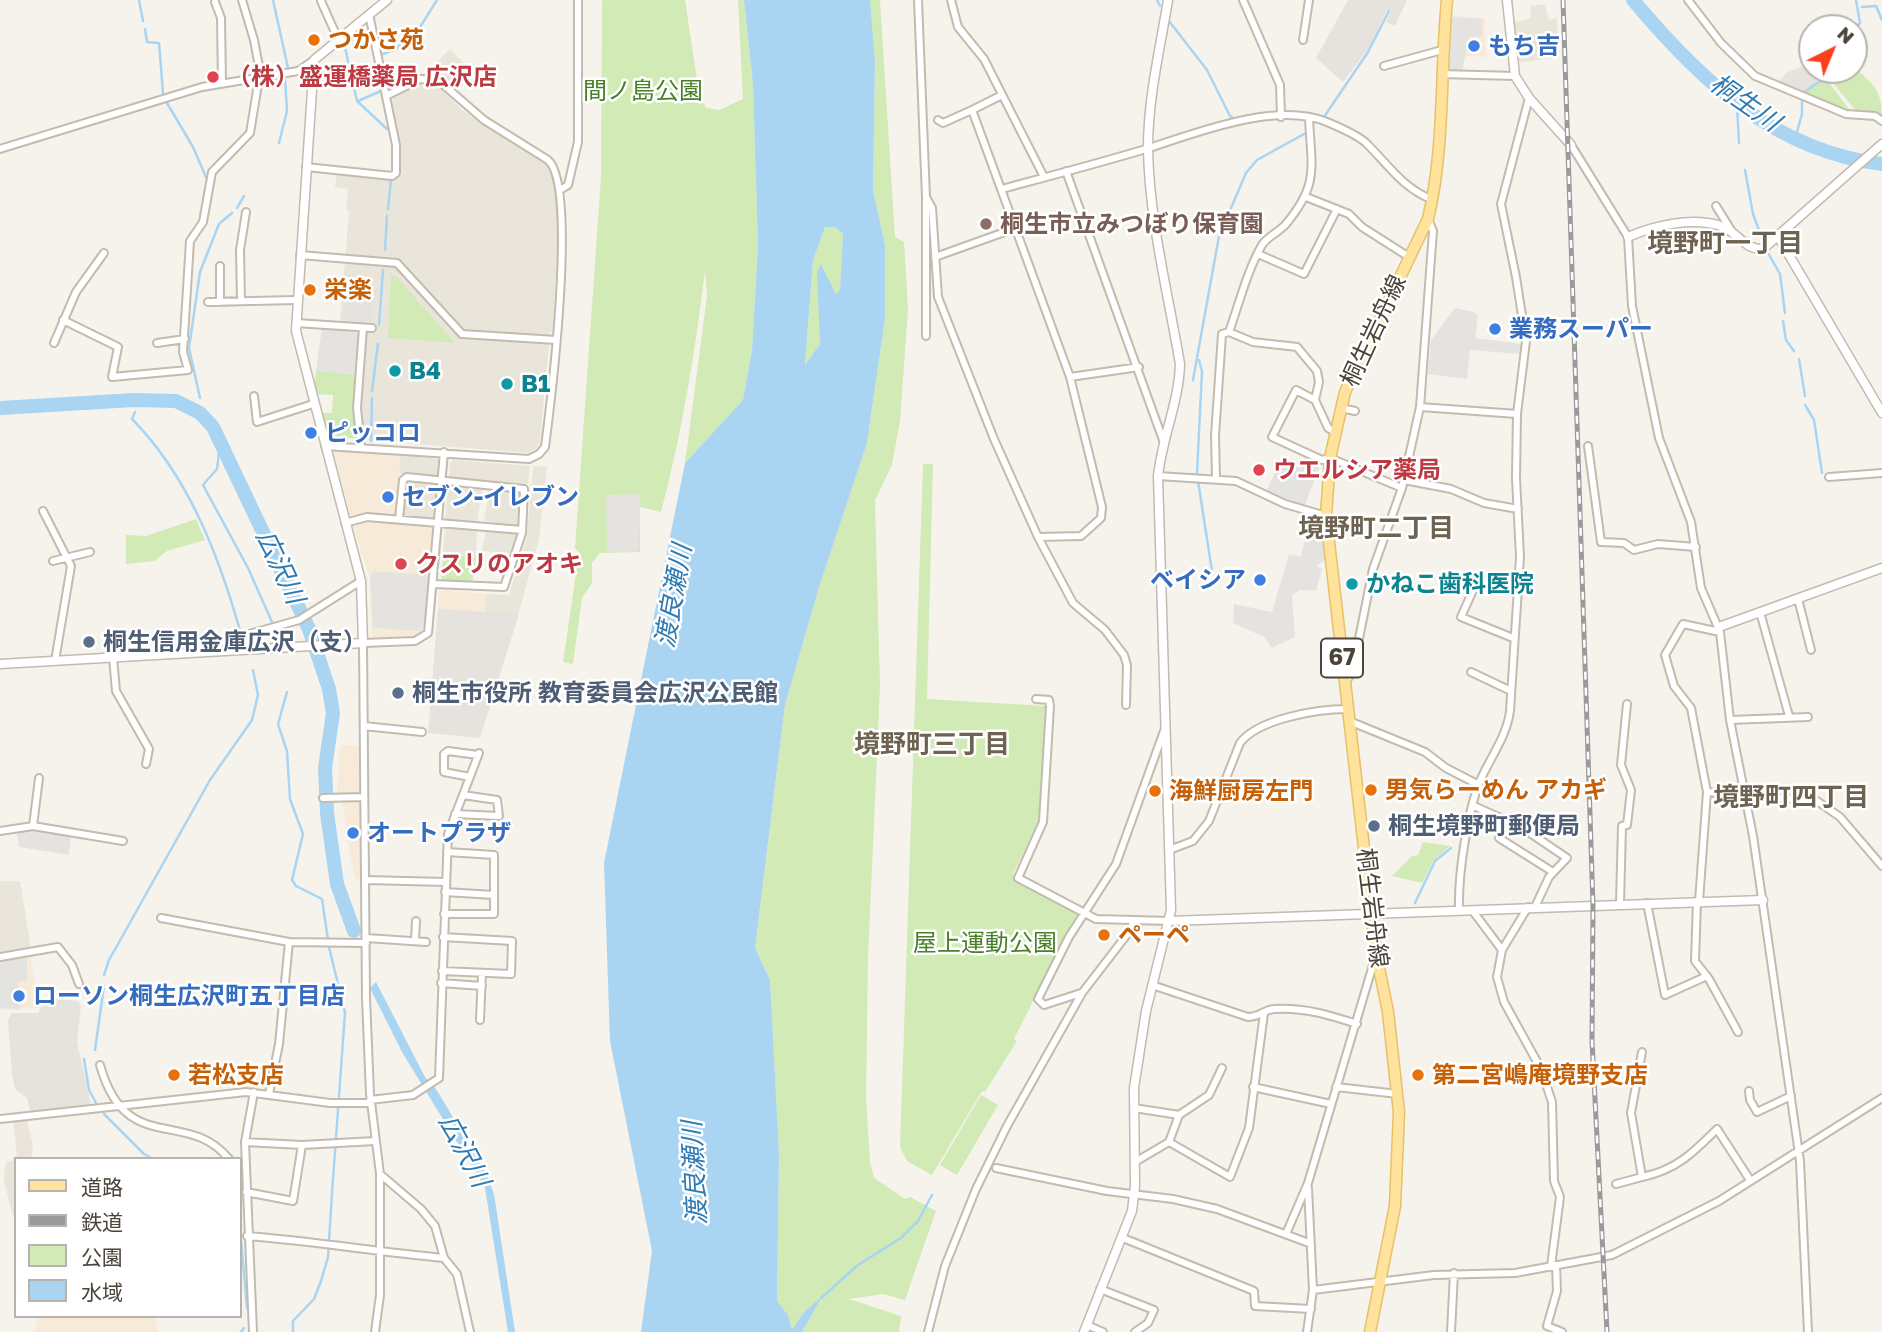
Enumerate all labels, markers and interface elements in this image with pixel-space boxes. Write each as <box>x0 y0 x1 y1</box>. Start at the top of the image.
north arrow <box>1798 14 1868 84</box>
text: N <box>1833 21 1859 48</box>
place label: つかさ苑 <box>328 26 424 54</box>
marker: つかさ苑 <box>306 32 322 48</box>
place label: もち吉 <box>1488 32 1560 60</box>
marker: もち吉 <box>1466 38 1482 54</box>
place label: （株）盛運橋薬局 広沢店 <box>227 63 497 91</box>
water label: 桐生川 <box>1704 68 1786 138</box>
marker: （株）盛運橋薬局 広沢店 <box>205 69 221 85</box>
park label: 間ノ島公園 <box>583 77 703 105</box>
place label: 桐生市立みつぼり保育園 <box>1000 210 1264 238</box>
marker: 桐生市立みつぼり保育園 <box>978 216 994 232</box>
district label: 境野町一丁目 <box>1647 228 1803 260</box>
street label: 桐生岩舟線 <box>1336 271 1412 391</box>
place label: 栄楽 <box>324 276 372 304</box>
marker: 栄楽 <box>302 282 318 298</box>
place label: 業務スーパー <box>1509 315 1653 343</box>
marker: 業務スーパー <box>1487 321 1503 337</box>
place label: B4 <box>409 357 441 385</box>
marker: B4 <box>387 363 403 379</box>
place label: B1 <box>521 370 550 398</box>
marker: B1 <box>499 376 515 392</box>
place label: ピッコロ <box>325 419 421 447</box>
marker: ピッコロ <box>303 425 319 441</box>
place label: ウエルシア薬局 <box>1273 456 1441 484</box>
marker: ウエルシア薬局 <box>1251 462 1267 478</box>
place label: セブン-イレブン <box>402 483 579 511</box>
marker: セブン-イレブン <box>380 489 396 505</box>
district label: 境野町二丁目 <box>1298 513 1454 545</box>
water label: 広沢川 <box>249 525 311 609</box>
water label: 渡良瀬川 <box>650 542 698 650</box>
place label: クスリのアオキ <box>415 550 583 578</box>
marker: クスリのアオキ <box>393 556 409 572</box>
place label: ベイシア <box>1150 566 1246 594</box>
place label: かねこ歯科医院 <box>1366 570 1534 598</box>
marker: ベイシア <box>1252 572 1268 588</box>
marker: かねこ歯科医院 <box>1344 576 1360 592</box>
place label: 桐生信用金庫広沢（支） <box>103 628 367 656</box>
marker: 桐生信用金庫広沢（支） <box>81 634 97 650</box>
road number: 67 <box>1321 638 1363 678</box>
place label: 桐生市役所 教育委員会広沢公民館 <box>412 679 778 707</box>
marker: 桐生市役所 教育委員会広沢公民館 <box>390 685 406 701</box>
district label: 境野町三丁目 <box>854 729 1010 761</box>
place label: 男気らーめん アカギ <box>1385 776 1607 804</box>
place label: 海鮮厨房左門 <box>1169 777 1313 805</box>
marker: 男気らーめん アカギ <box>1363 782 1379 798</box>
district label: 境野町四丁目 <box>1713 782 1869 814</box>
marker: 海鮮厨房左門 <box>1147 783 1163 799</box>
place label: 桐生境野町郵便局 <box>1388 812 1580 840</box>
marker: 桐生境野町郵便局 <box>1366 818 1382 834</box>
place label: オートプラザ <box>367 819 511 847</box>
marker: オートプラザ <box>345 825 361 841</box>
street label: 桐生岩舟線 <box>1350 847 1394 969</box>
place label: ペーペ <box>1118 921 1190 949</box>
marker: ペーペ <box>1096 927 1112 943</box>
park label: 屋上運動公園 <box>913 929 1057 957</box>
place label: ローソン桐生広沢町五丁目店 <box>33 982 345 1010</box>
marker: ローソン桐生広沢町五丁目店 <box>11 988 27 1004</box>
place label: 若松支店 <box>188 1061 284 1089</box>
place label: 第二宮嶋庵境野支店 <box>1432 1061 1648 1089</box>
marker: 若松支店 <box>166 1067 182 1083</box>
marker: 第二宮嶋庵境野支店 <box>1410 1067 1426 1083</box>
water label: 広沢川 <box>432 1109 496 1193</box>
water label: 渡良瀬川 <box>677 1120 713 1226</box>
legend <box>14 1157 242 1318</box>
text: 道路 <box>81 1174 123 1200</box>
text: 鉄道 <box>81 1209 123 1235</box>
text: 公園 <box>81 1244 123 1270</box>
text: 水域 <box>81 1279 123 1305</box>

